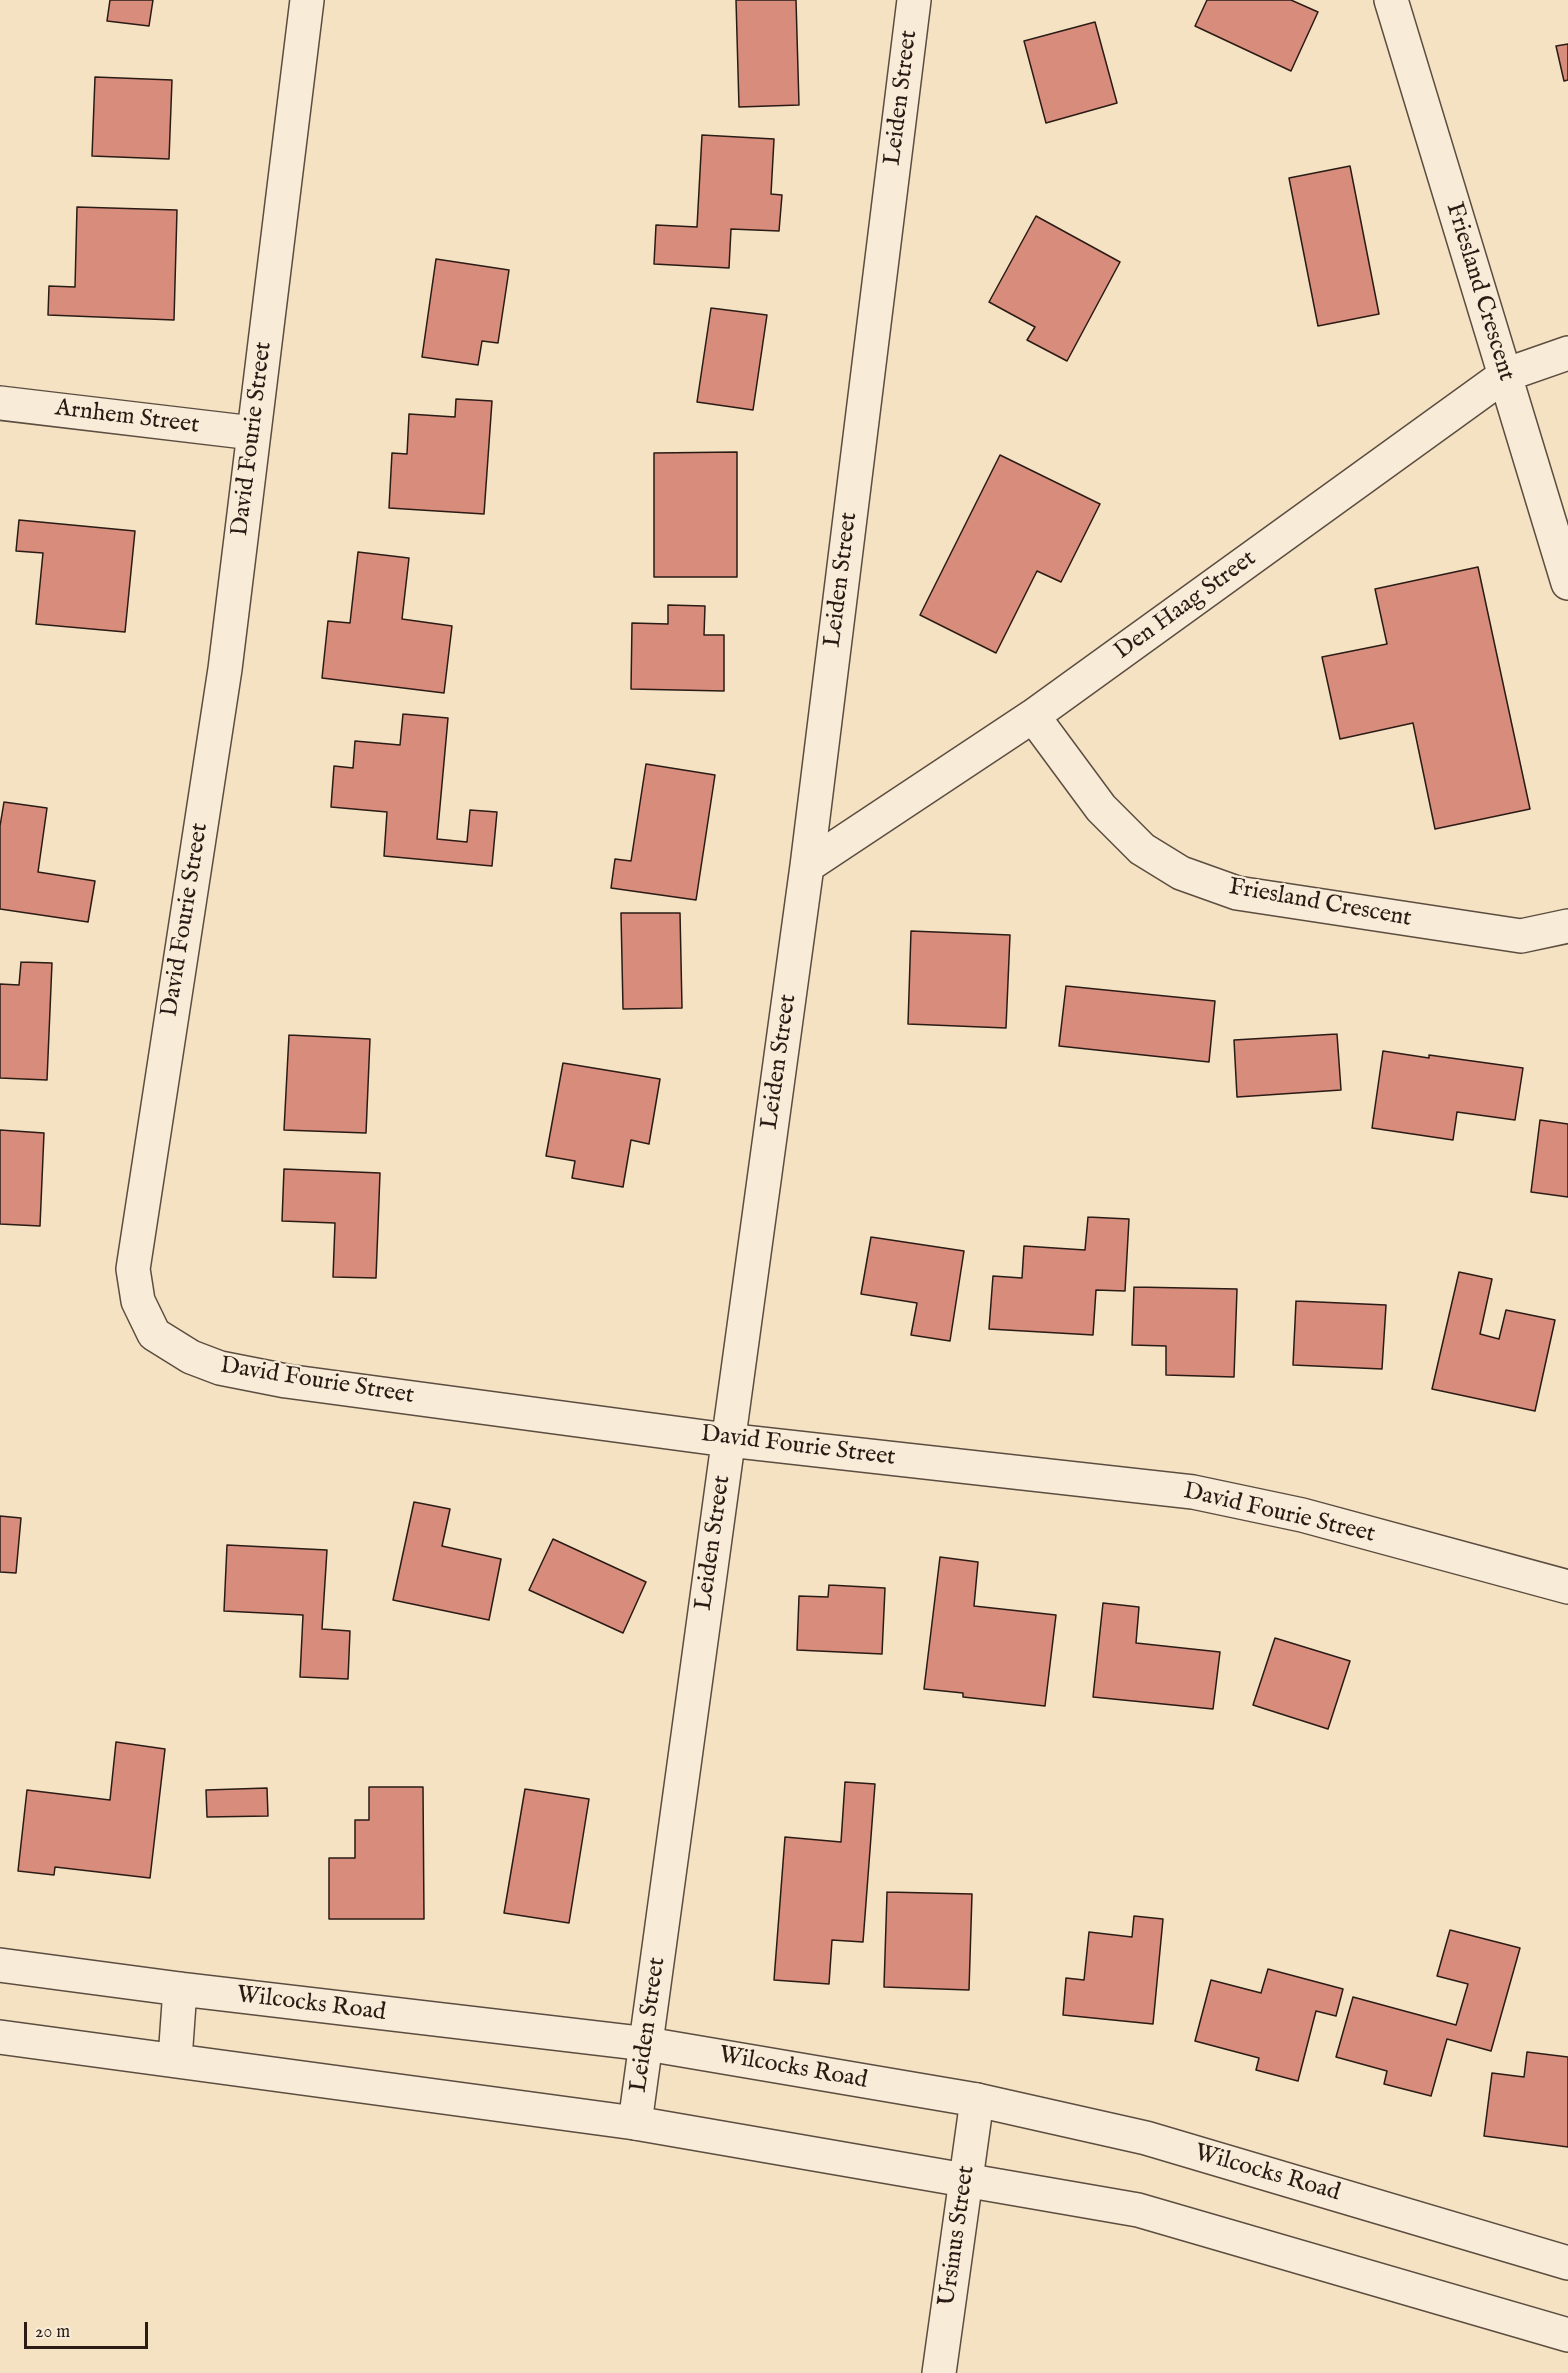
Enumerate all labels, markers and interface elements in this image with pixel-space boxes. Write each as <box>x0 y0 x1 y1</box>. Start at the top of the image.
street label: Leiden Street <box>879 29 925 167</box>
street label: Friesland Crescent <box>1438 199 1520 385</box>
street label: David Fourie Street <box>227 340 279 538</box>
street label: Arnhem Street <box>53 395 201 441</box>
street label: Leiden Street <box>819 511 865 649</box>
street label: Den Haag Street <box>1110 545 1262 667</box>
street label: David Fourie Street <box>156 821 216 1019</box>
street label: Friesland Crescent <box>1226 874 1414 934</box>
street label: Leiden Street <box>756 993 804 1131</box>
street label: David Fourie Street <box>218 1352 416 1412</box>
street label: David Fourie Street <box>699 1421 897 1473</box>
street label: Leiden Street <box>690 1474 738 1612</box>
street label: David Fourie Street <box>1180 1478 1378 1550</box>
street label: Leiden Street <box>625 1956 673 2094</box>
street label: Wilcocks Road <box>235 1982 387 2028</box>
street label: Wilcocks Road <box>717 2042 869 2096</box>
street label: Wilcocks Road <box>1191 2139 1343 2209</box>
street label: Ursinus Street <box>934 2164 982 2308</box>
scale bar <box>27 2310 152 2348</box>
text: 20 m <box>35 2321 70 2344</box>

